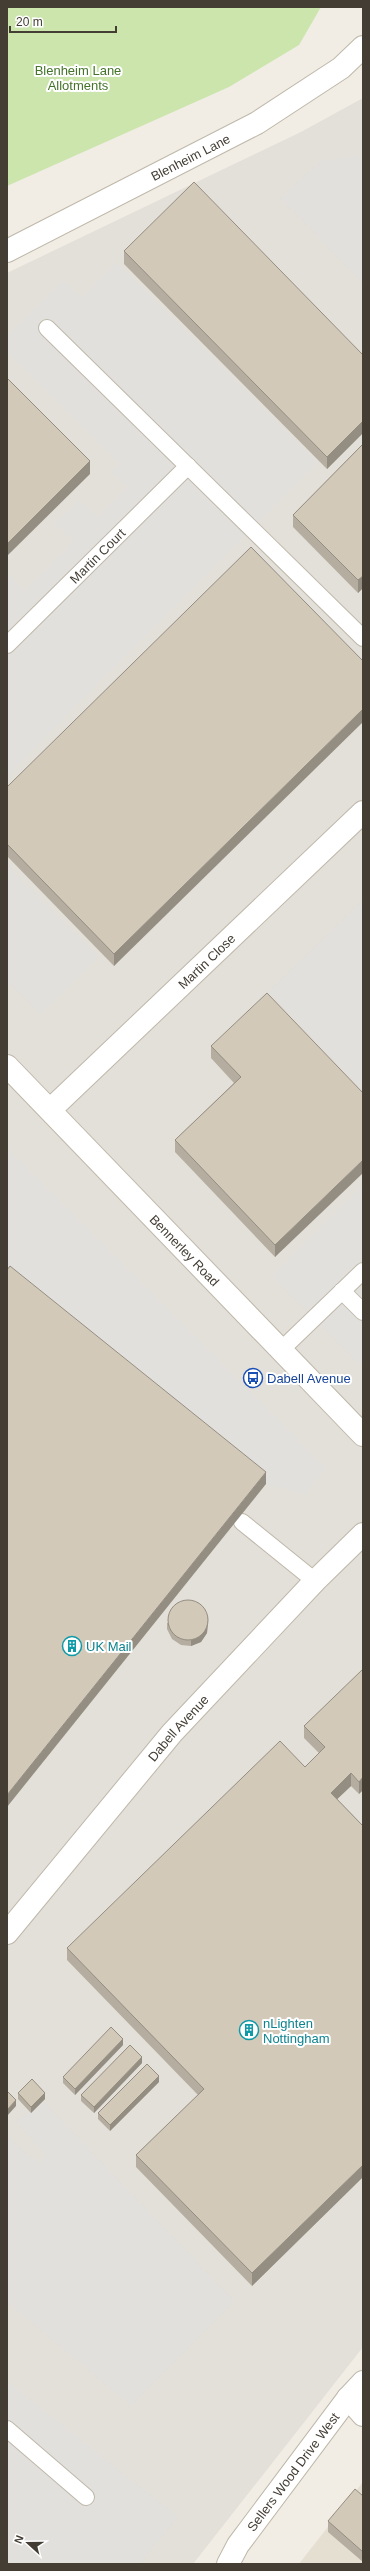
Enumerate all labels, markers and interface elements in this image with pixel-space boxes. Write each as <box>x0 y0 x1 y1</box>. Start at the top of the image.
scale bar <box>10 8 116 34</box>
text: 20 m <box>16 15 43 29</box>
park label: Blenheim Lane Allotments <box>35 63 121 93</box>
street label: Blenheim Lane <box>148 131 232 184</box>
street label: Martin Court <box>67 525 128 586</box>
street label: Martin Close <box>175 930 238 992</box>
street label: Bennerley Road <box>147 1211 223 1289</box>
bus stop icon: Dabell Avenue <box>242 1367 264 1389</box>
place label: Dabell Avenue <box>267 1371 351 1386</box>
building icon: UK Mail <box>61 1635 83 1657</box>
place label: UK Mail <box>86 1639 132 1654</box>
street label: Dabell Avenue <box>145 1692 211 1764</box>
place label: nLighten Nottingham <box>263 2016 329 2046</box>
building icon: nLighten Nottingham <box>238 2019 260 2041</box>
street label: Sellers Wood Drive West <box>244 2409 342 2534</box>
north arrow <box>8 2523 48 2563</box>
text: N <box>12 2534 26 2545</box>

